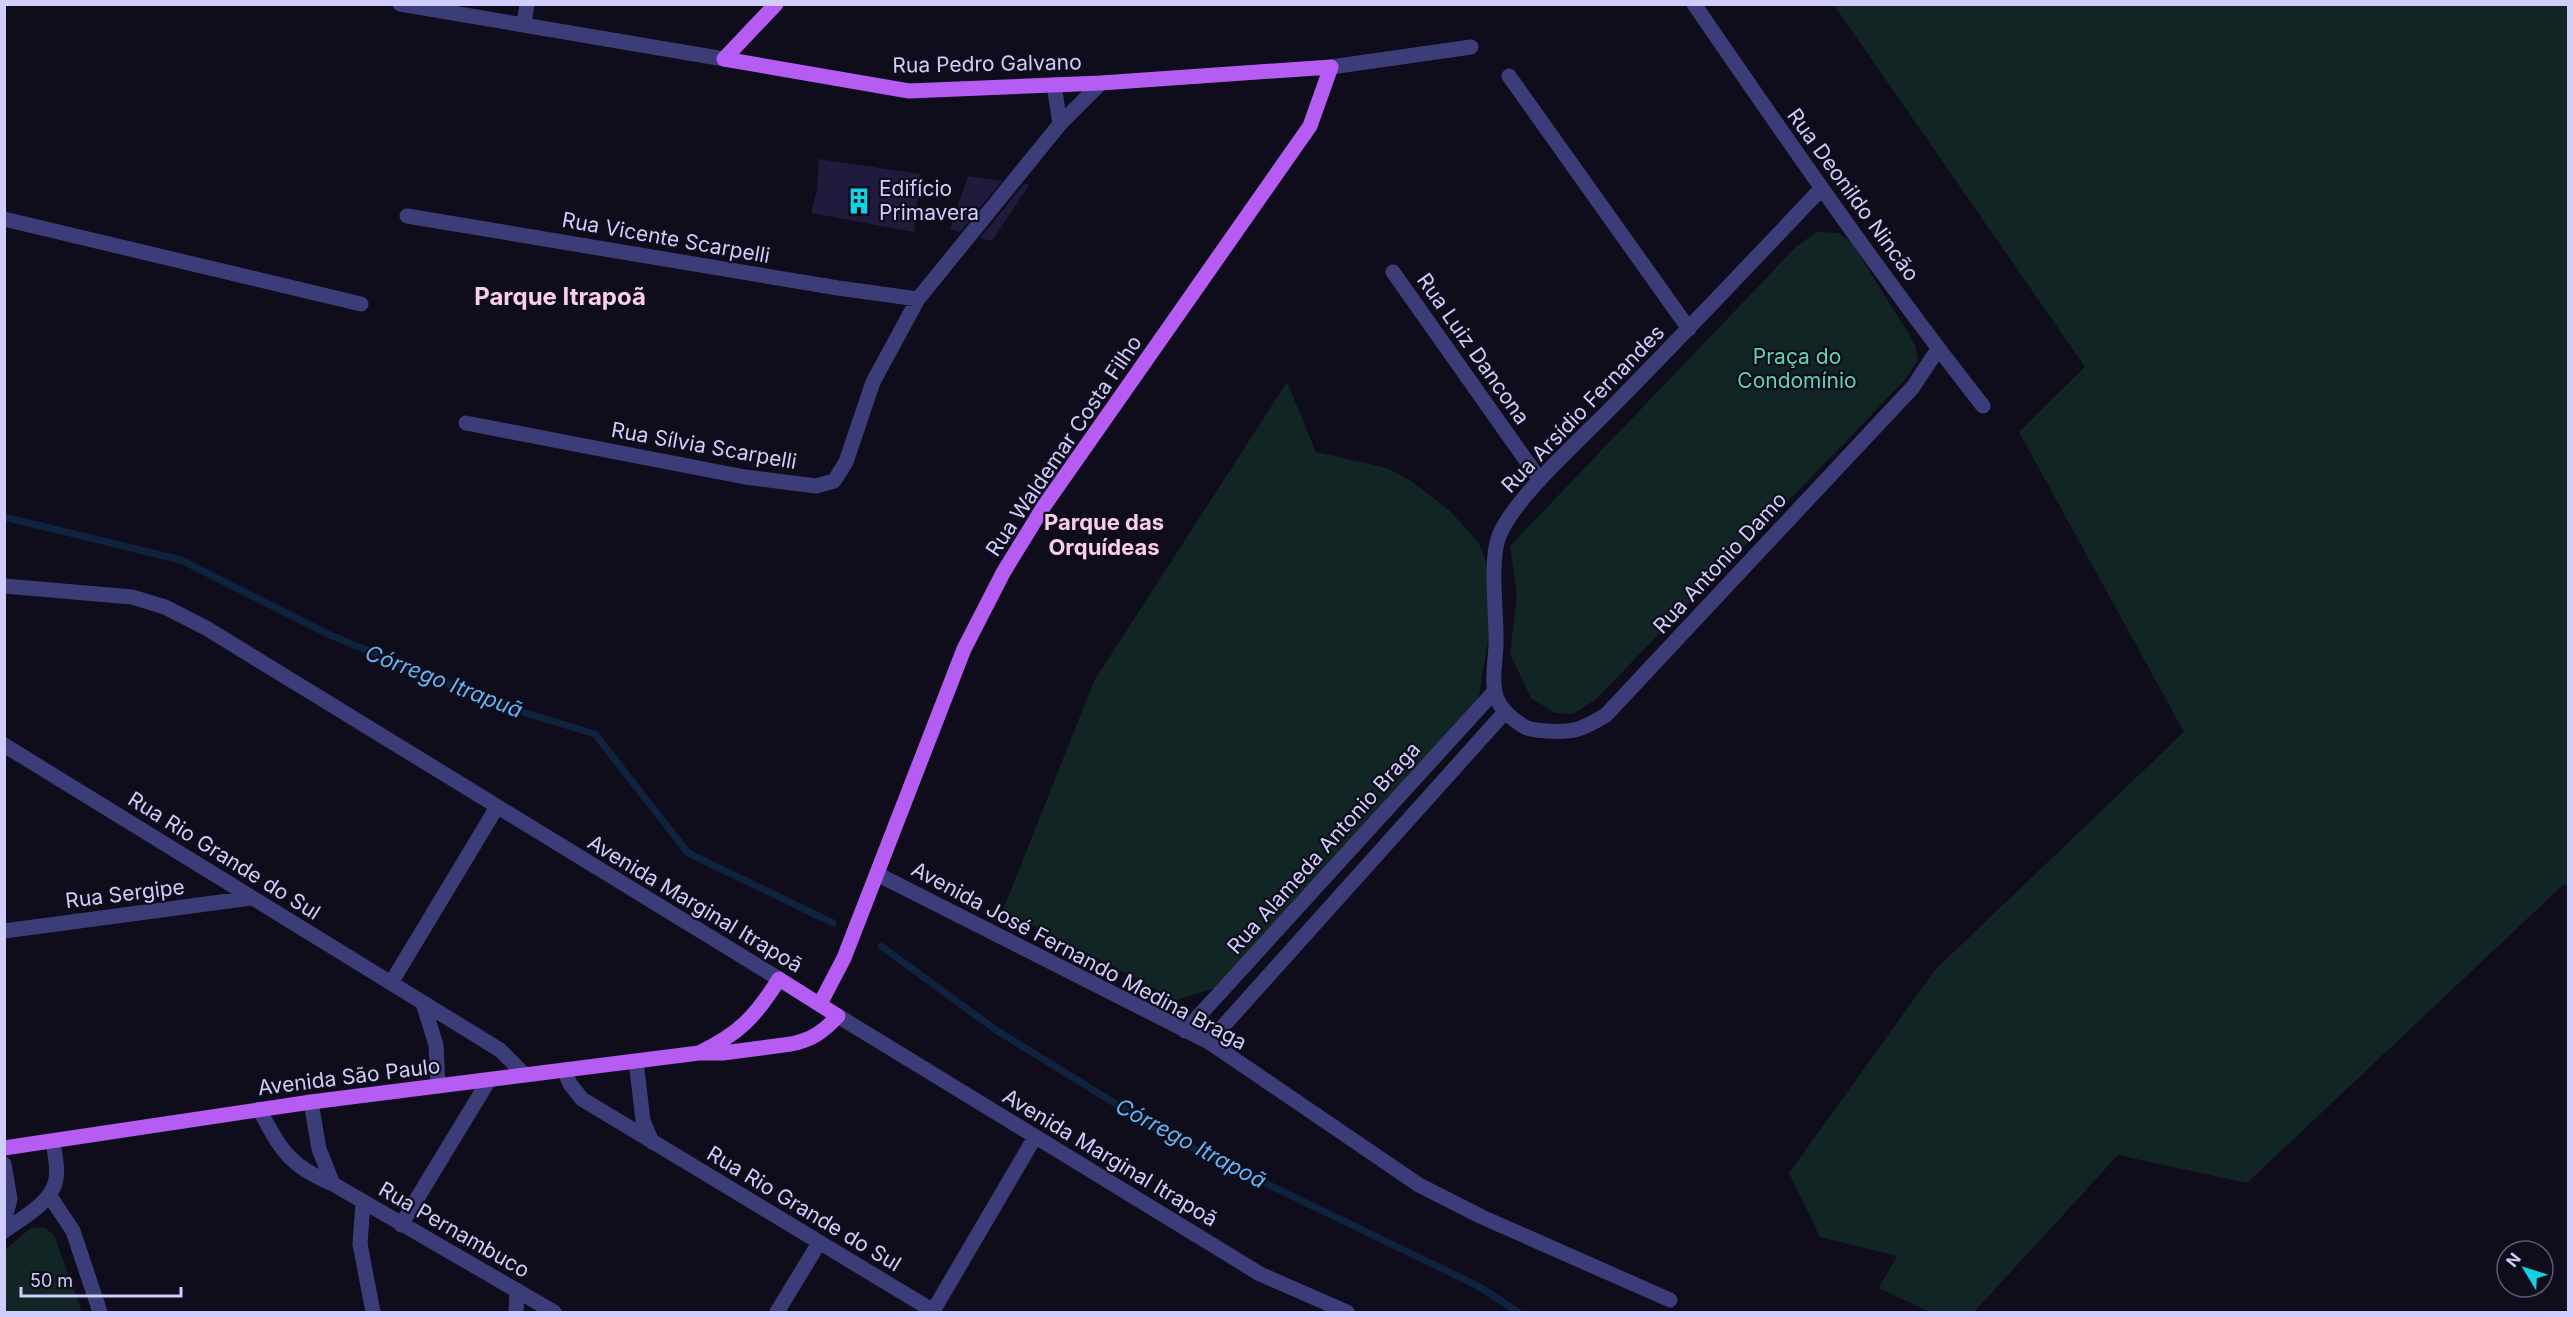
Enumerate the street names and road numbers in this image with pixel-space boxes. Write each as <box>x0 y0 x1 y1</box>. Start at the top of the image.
street label: Rua Pedro Galvano <box>892 49 1082 78</box>
street label: Rua Deonildo Nincão <box>1782 103 1924 286</box>
street label: Rua Vicente Scarpelli <box>560 207 772 268</box>
street label: Rua Luiz Dancona <box>1412 268 1535 429</box>
street label: Rua Arsídio Fernandes <box>1496 320 1669 498</box>
street label: Rua Waldemar Costa Filho <box>980 331 1147 561</box>
street label: Rua Sílvia Scarpelli <box>609 417 799 474</box>
street label: Rua Antonio Damo <box>1648 487 1791 638</box>
street label: Rua Alameda Antonio Braga <box>1222 737 1425 959</box>
street label: Rua Rio Grande do Sul <box>124 786 325 925</box>
street label: Avenida Marginal Itrapoã <box>583 829 807 978</box>
street label: Avenida José Fernando Medina Braga <box>907 856 1251 1055</box>
street label: Rua Sergipe <box>64 874 186 913</box>
street label: Avenida São Paulo <box>256 1053 442 1100</box>
street label: Avenida Marginal Itrapoã <box>998 1083 1222 1232</box>
street label: Rua Rio Grande do Sul <box>703 1141 906 1276</box>
street label: Rua Pernambuco <box>374 1176 534 1283</box>

